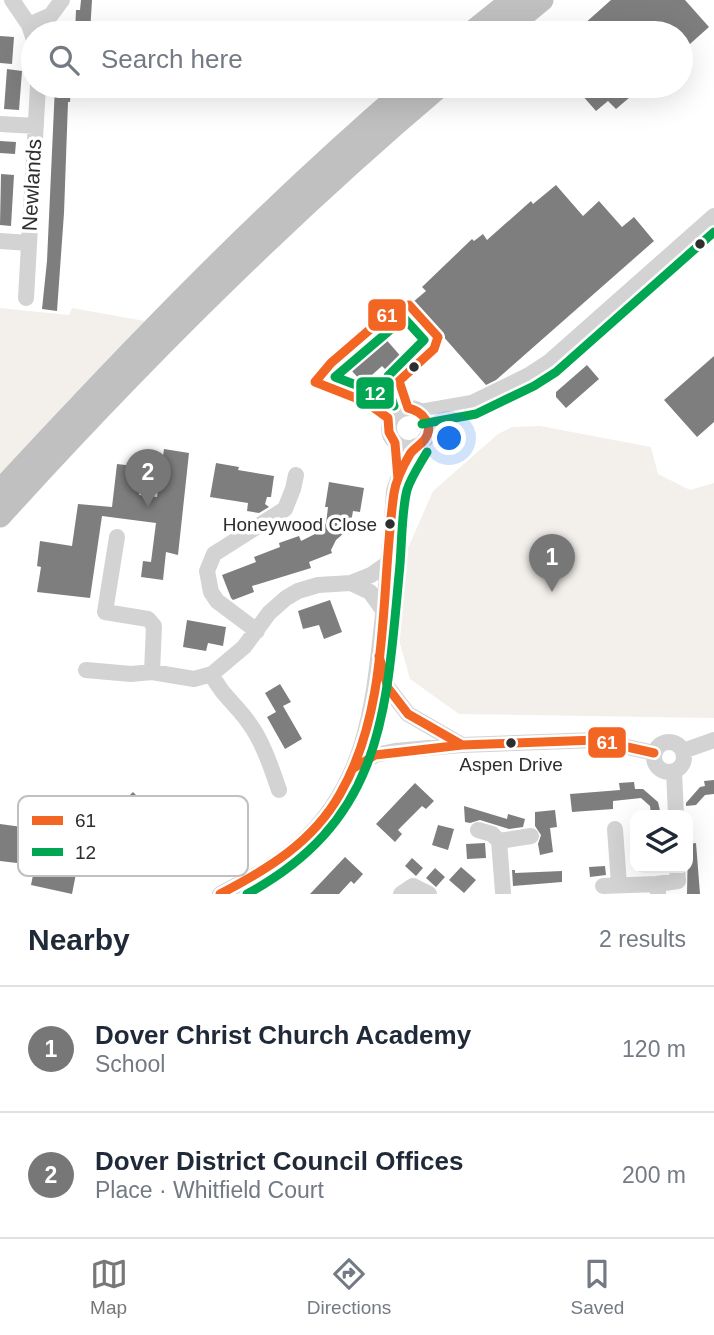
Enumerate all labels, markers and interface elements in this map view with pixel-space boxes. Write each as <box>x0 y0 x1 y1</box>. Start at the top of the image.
search box <box>21 21 693 98</box>
icon: search <box>45 41 83 79</box>
text: Search here <box>101 44 243 74</box>
street label: Newlands <box>18 138 45 232</box>
unlabelled marker <box>693 237 707 251</box>
line badge: 61 <box>367 298 407 332</box>
text: 61 <box>376 305 398 326</box>
unlabelled marker <box>407 360 421 374</box>
line badge: 12 <box>355 376 395 410</box>
text: 12 <box>364 383 386 404</box>
your location <box>432 421 466 455</box>
pin: 2 <box>125 449 171 507</box>
place label: Honeywood Close <box>223 514 377 535</box>
marker: Honeywood Close <box>383 517 397 531</box>
pin: 1 <box>529 534 575 592</box>
line badge: 61 <box>587 726 627 759</box>
text: 61 <box>596 732 618 753</box>
marker: Aspen Drive <box>504 736 518 750</box>
place label: Aspen Drive <box>459 754 563 775</box>
legend <box>18 796 248 876</box>
text: 61 <box>75 810 96 831</box>
map controls <box>630 810 693 873</box>
button: layers <box>630 810 693 873</box>
text: 12 <box>75 842 96 863</box>
text: Nearby <box>28 923 130 956</box>
text: 2 results <box>599 926 686 952</box>
text: Dover Christ Church Academy <box>95 1020 471 1050</box>
text: 1 <box>45 1036 57 1062</box>
text: 120 m <box>622 1036 686 1062</box>
text: School <box>95 1051 165 1077</box>
text: Dover District Council Offices <box>95 1146 463 1176</box>
text: 2 <box>45 1162 57 1188</box>
text: 200 m <box>622 1162 686 1188</box>
text: Place · Whitfield Court <box>95 1177 324 1203</box>
tab: Map <box>90 1255 128 1319</box>
tab: Directions <box>307 1255 391 1319</box>
tab: Saved <box>570 1255 624 1319</box>

